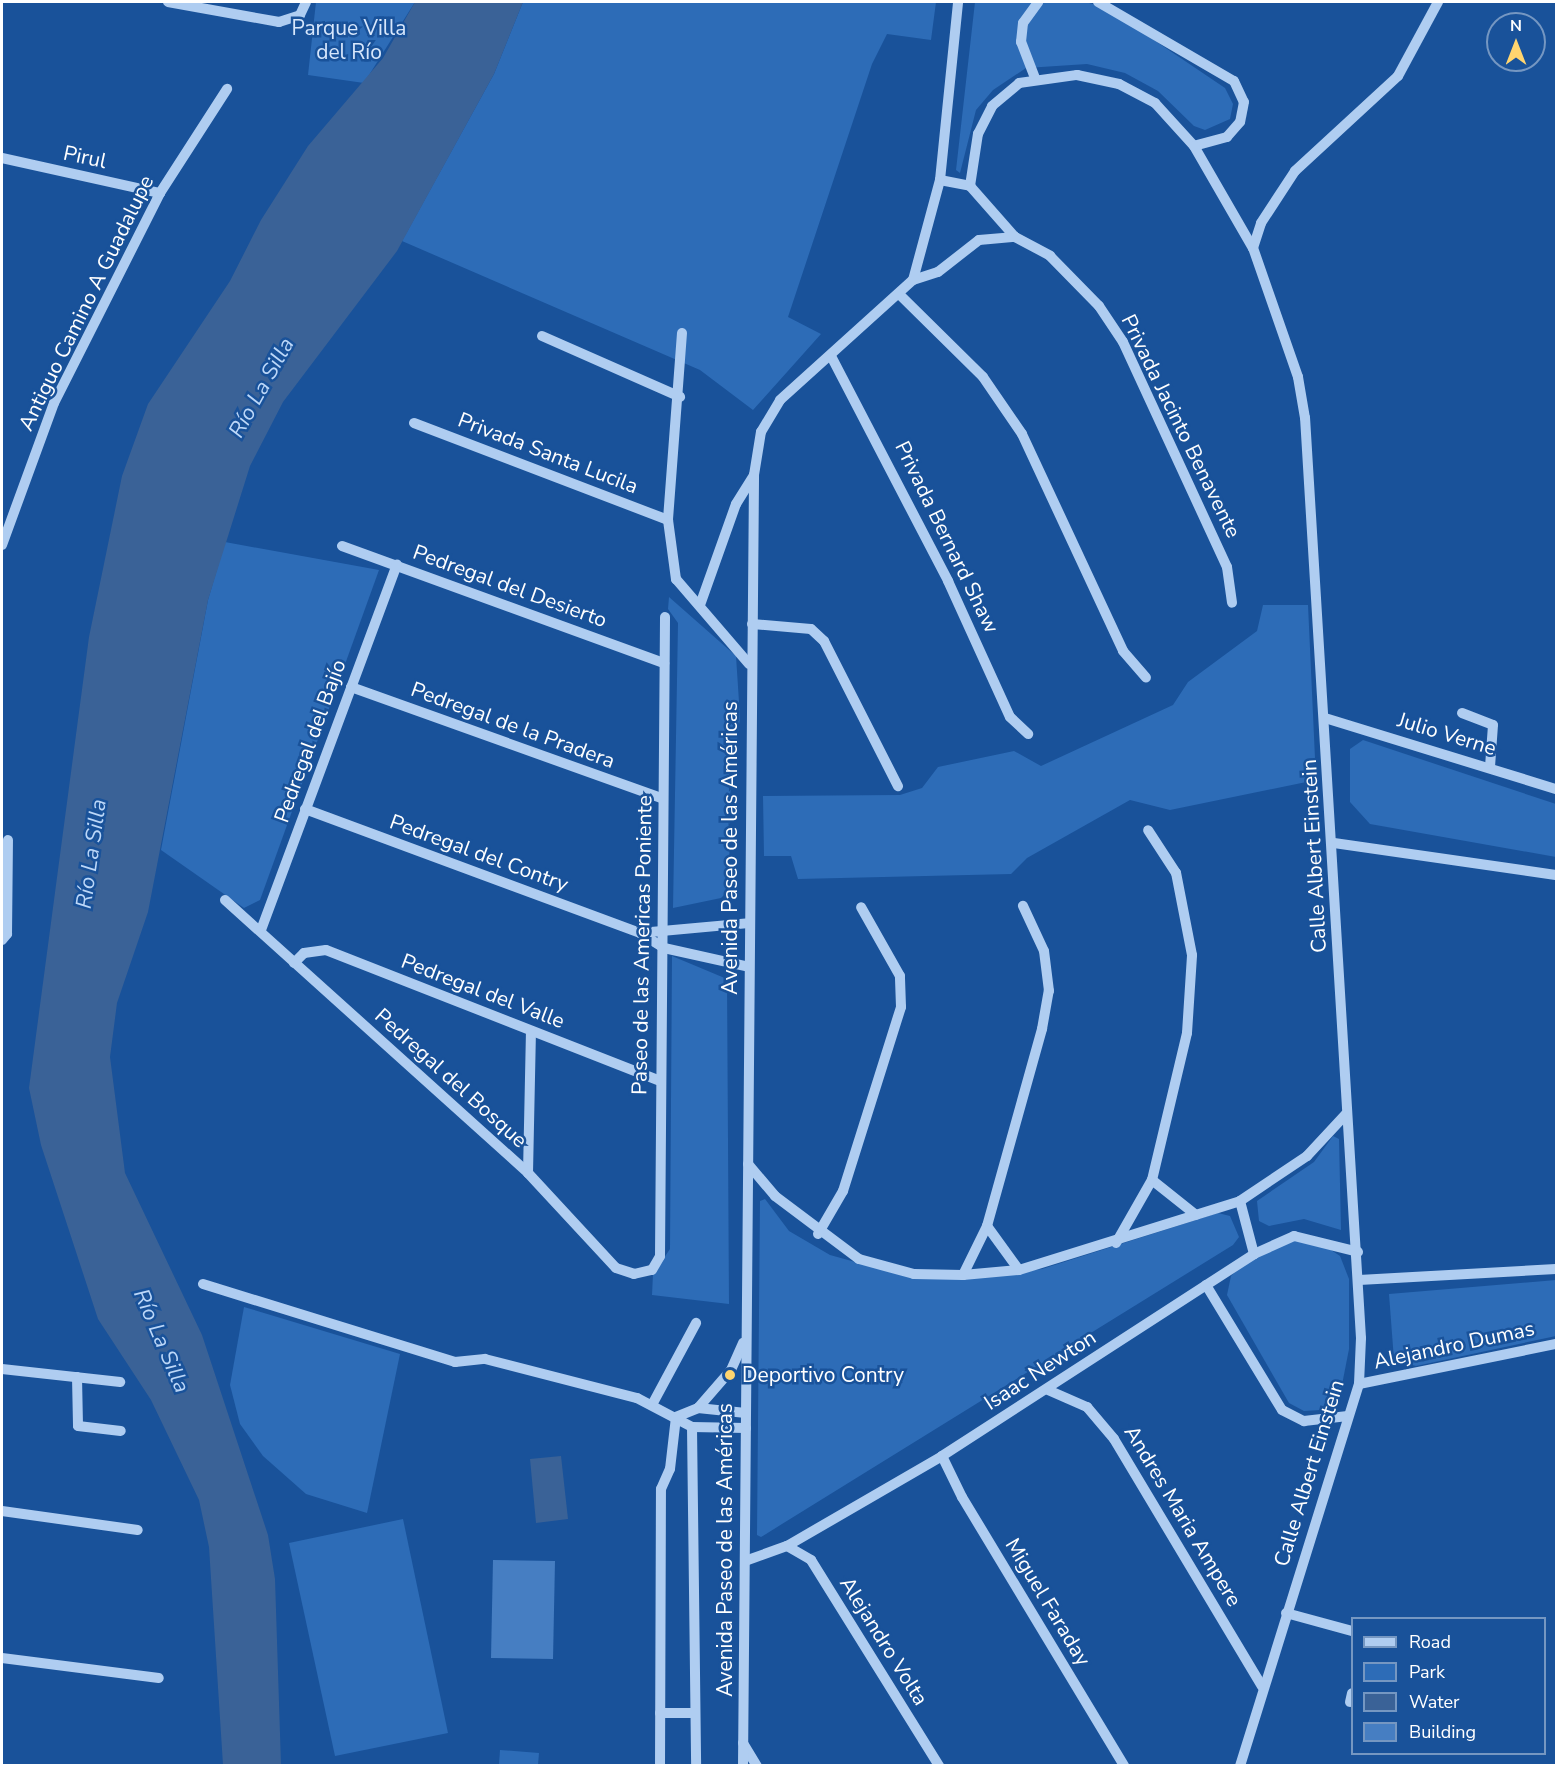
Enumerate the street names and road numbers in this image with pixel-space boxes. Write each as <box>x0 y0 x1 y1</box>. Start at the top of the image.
street label: Pirul <box>61 140 109 174</box>
street label: Antiguo Camino A Guadalupe <box>13 171 159 435</box>
street label: Privada Jacinto Benavente <box>1116 310 1246 542</box>
street label: Privada Santa Lucila <box>454 407 642 499</box>
street label: Privada Bernard Shaw <box>890 437 1004 637</box>
street label: Pedregal del Desierto <box>409 539 611 633</box>
street label: Pedregal del Bajío <box>269 656 351 826</box>
street label: Pedregal de la Pradera <box>408 676 618 774</box>
street label: Avenida Paseo de las Américas <box>717 701 743 995</box>
street label: Julio Verne <box>1395 707 1499 761</box>
street label: Calle Albert Einstein <box>1296 759 1332 953</box>
street label: Paseo de las Americas Poniente <box>627 795 657 1095</box>
street label: Pedregal del Contry <box>386 809 572 897</box>
street label: Pedregal del Valle <box>398 948 568 1034</box>
street label: Pedregal del Bosque <box>370 1003 532 1153</box>
street label: Alejandro Dumas <box>1371 1316 1537 1374</box>
street label: Isaac Newton <box>979 1325 1101 1415</box>
street label: Calle Albert Einstein <box>1269 1377 1349 1569</box>
street label: Avenida Paseo de las Américas <box>712 1403 738 1697</box>
street label: Andres Maria Ampere <box>1119 1421 1247 1611</box>
street label: Miguel Faraday <box>1000 1534 1096 1670</box>
street label: Alejandro Volta <box>834 1572 934 1710</box>

